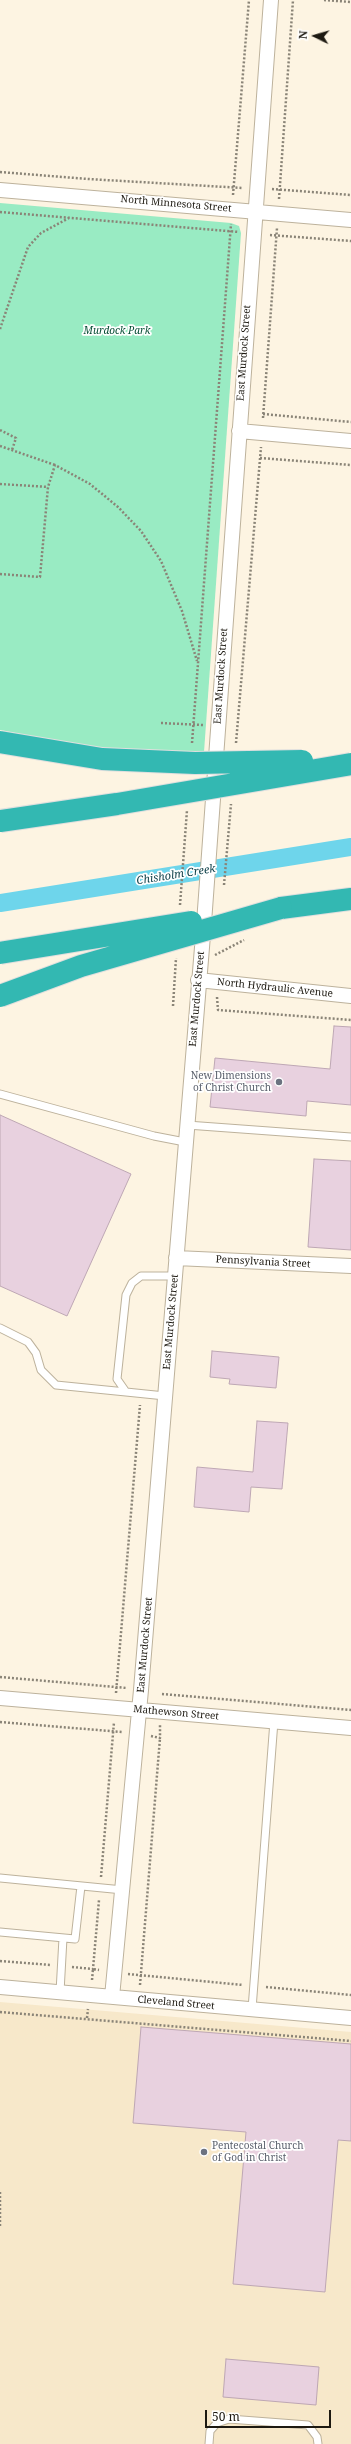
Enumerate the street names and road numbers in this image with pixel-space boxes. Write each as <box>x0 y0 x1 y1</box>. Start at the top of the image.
street label: North Minnesota Street <box>120 193 232 215</box>
street label: East Murdock Street <box>235 305 253 401</box>
street label: East Murdock Street <box>212 628 230 724</box>
street label: East Murdock Street <box>187 951 207 1047</box>
street label: North Hydraulic Avenue <box>217 976 333 1000</box>
street label: Pennsylvania Street <box>215 1254 311 1270</box>
street label: East Murdock Street <box>161 1274 181 1370</box>
street label: East Murdock Street <box>135 1597 155 1693</box>
street label: Mathewson Street <box>133 1703 219 1723</box>
street label: Cleveland Street <box>137 1994 215 2012</box>

